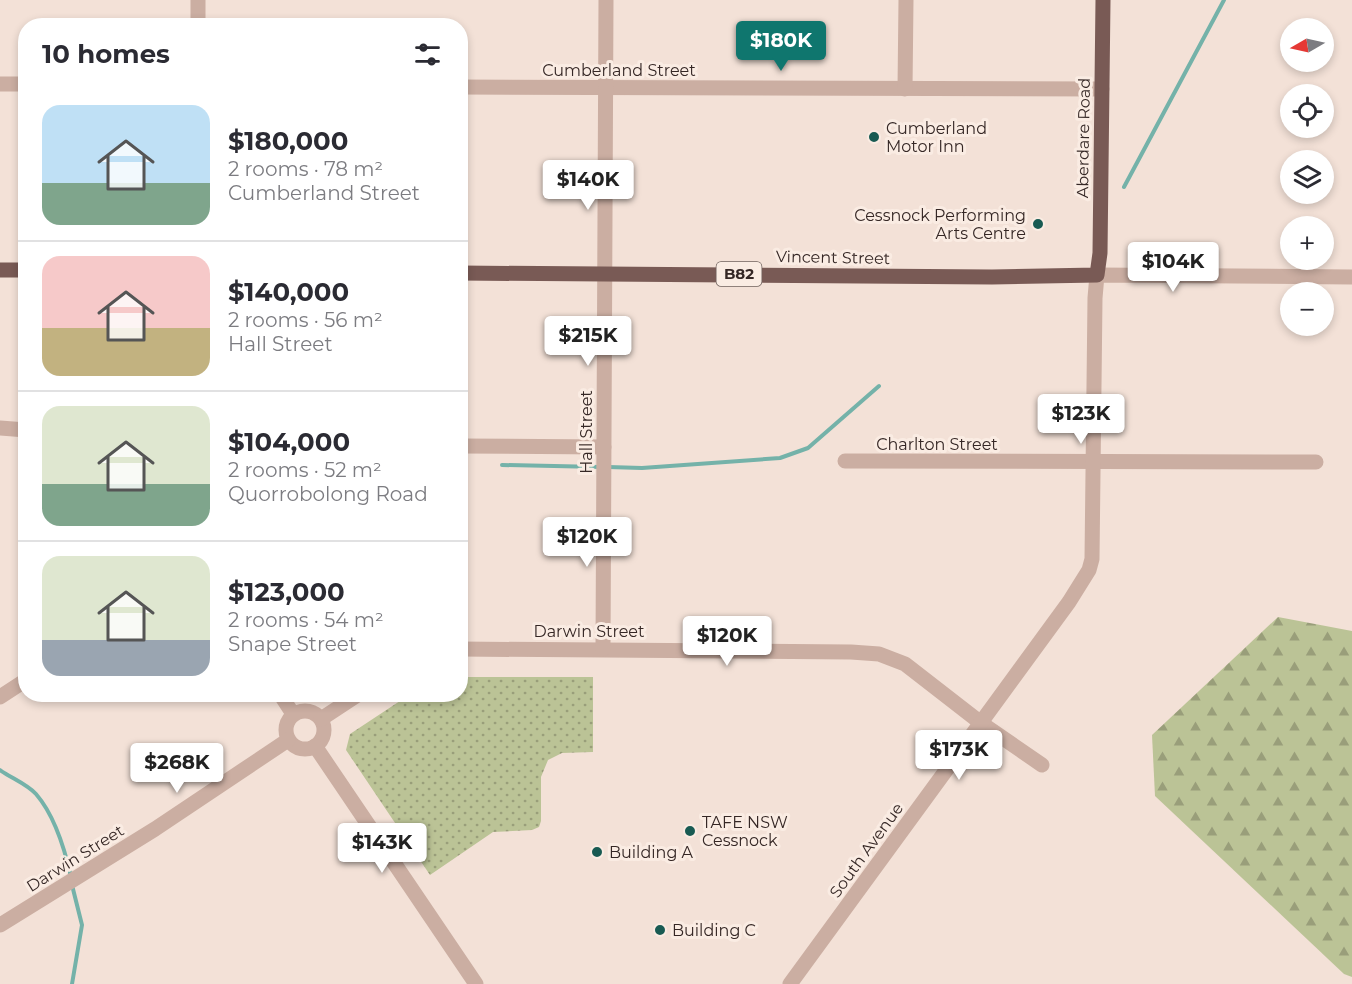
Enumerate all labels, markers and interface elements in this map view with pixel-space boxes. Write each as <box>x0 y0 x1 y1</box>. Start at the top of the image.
north arrow <box>1280 18 1334 72</box>
map controls <box>1280 18 1334 336</box>
pin: $180K <box>739 21 823 72</box>
text: $180K <box>750 28 812 52</box>
text: 10 homes <box>42 38 170 70</box>
icon: filters <box>411 38 444 71</box>
street label: Cumberland Street <box>542 61 696 80</box>
street label: Aberdare Road <box>1073 78 1094 198</box>
button: locate <box>1280 84 1334 138</box>
place label: Cumberland Motor Inn <box>886 119 987 156</box>
text: $180,000 <box>228 125 348 157</box>
icon: home <box>90 129 162 201</box>
marker: Cumberland Motor Inn <box>867 130 881 144</box>
button: layers <box>1280 150 1334 204</box>
text: 2 rooms · 78 m² <box>228 157 383 181</box>
pin: $140K <box>546 160 630 211</box>
text: $140K <box>557 167 619 191</box>
text: Cumberland Street <box>228 181 420 205</box>
place label: Cessnock Performing Arts Centre <box>854 206 1026 243</box>
button: + <box>1280 216 1334 270</box>
marker: Cessnock Performing Arts Centre <box>1031 217 1045 231</box>
pin: $104K <box>1131 242 1215 293</box>
street label: Vincent Street <box>776 247 891 268</box>
text: $104K <box>1142 249 1204 273</box>
road number: B82 <box>716 262 762 286</box>
text: $140,000 <box>228 276 349 308</box>
icon: home <box>90 280 162 352</box>
button: − <box>1280 282 1334 336</box>
text: 2 rooms · 56 m² <box>228 308 383 332</box>
pin: $215K <box>546 316 630 367</box>
text: $215K <box>558 323 618 347</box>
text: Hall Street <box>228 332 333 356</box>
street label: Hall Street <box>577 390 596 474</box>
pin: $123K <box>1039 394 1123 445</box>
text: $123K <box>1052 401 1110 425</box>
text: $104,000 <box>228 426 350 458</box>
icon: home <box>90 430 162 502</box>
street label: Charlton Street <box>876 435 998 454</box>
text: 2 rooms · 52 m² <box>228 458 382 482</box>
text: Quorrobolong Road <box>228 482 428 506</box>
pin: $120K <box>545 517 629 568</box>
text: $120K <box>557 524 617 548</box>
text: $123,000 <box>228 576 345 608</box>
icon: home <box>90 580 162 652</box>
text: 2 rooms · 54 m² <box>228 608 384 632</box>
pin: $120K <box>685 616 769 667</box>
street label: Darwin Street <box>533 622 645 641</box>
text: $120K <box>697 623 757 647</box>
text: Snape Street <box>228 632 357 656</box>
pin: $173K <box>917 730 1001 781</box>
text: $173K <box>929 737 989 761</box>
pin: $268K <box>135 743 219 794</box>
text: $268K <box>144 750 210 774</box>
street label: South Avenue <box>826 799 907 901</box>
place label: TAFE NSW Cessnock <box>702 813 788 850</box>
street label: Darwin Street <box>23 821 128 896</box>
pin: $143K <box>340 823 424 874</box>
marker: TAFE NSW Cessnock <box>683 824 697 838</box>
text: $143K <box>352 830 412 854</box>
place label: Building A <box>609 843 694 862</box>
marker: Building A <box>590 845 604 859</box>
place label: Building C <box>672 921 756 940</box>
marker: Building C <box>653 923 667 937</box>

